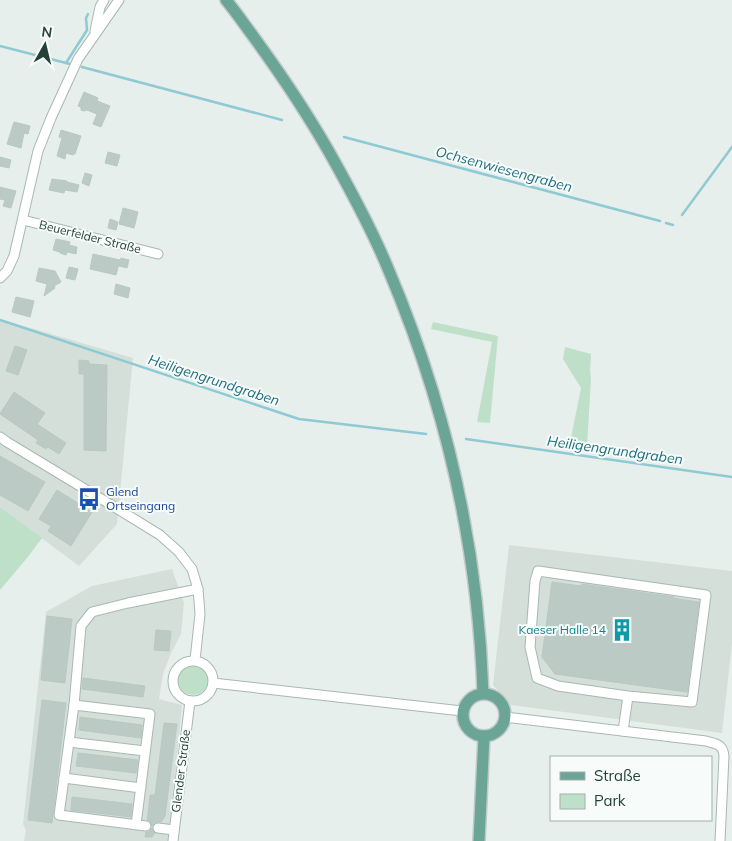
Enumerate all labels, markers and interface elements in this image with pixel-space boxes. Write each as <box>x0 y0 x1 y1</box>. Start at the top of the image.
north arrow <box>20 20 70 70</box>
text: N <box>40 22 53 42</box>
water label: Ochsenwiesengraben <box>434 142 574 196</box>
street label: Beuerfelder Straße <box>38 217 143 256</box>
water label: Heiligengrundgraben <box>146 350 282 410</box>
water label: Heiligengrundgraben <box>546 432 684 468</box>
place label: Glend Ortseingang <box>106 484 175 513</box>
bus stop icon: Glend Ortseingang <box>76 486 102 512</box>
building icon: Kaeser Halle 14 <box>609 617 635 643</box>
place label: Kaeser Halle 14 <box>519 622 606 637</box>
street label: Glender Straße <box>168 728 193 813</box>
legend <box>550 756 712 821</box>
text: Straße <box>594 766 641 785</box>
text: Park <box>594 791 626 810</box>

